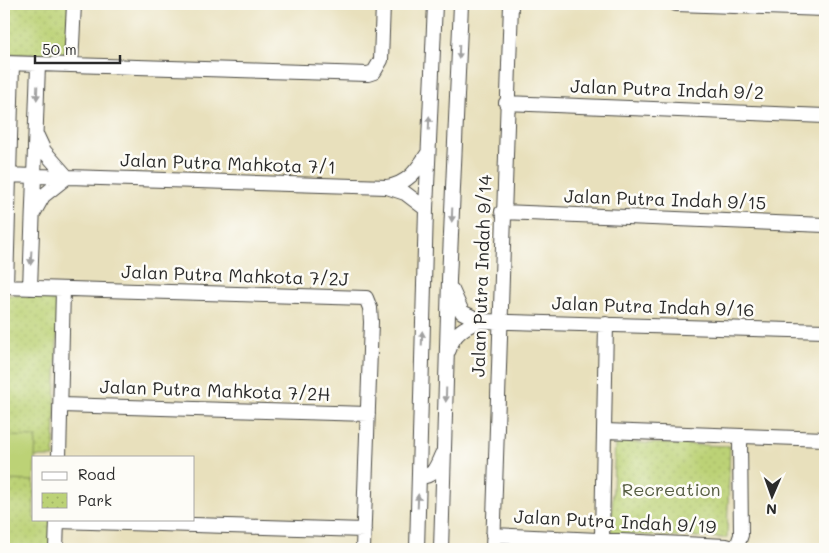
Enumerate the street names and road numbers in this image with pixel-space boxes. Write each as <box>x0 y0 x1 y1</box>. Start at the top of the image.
street label: Jalan Putra Indah 9/2 <box>570 74 764 104</box>
street label: Jalan Putra Mahkota 7/1 <box>120 147 336 179</box>
street label: Jalan Putra Indah 9/14 <box>465 174 497 378</box>
street label: Jalan Putra Indah 9/15 <box>563 183 767 215</box>
street label: Jalan Putra Mahkota 7/2J <box>121 259 349 291</box>
street label: Jalan Putra Indah 9/16 <box>551 290 755 322</box>
street label: Jalan Putra Mahkota 7/2H <box>99 374 331 406</box>
street label: Jalan Putra Indah 9/19 <box>513 504 717 538</box>

